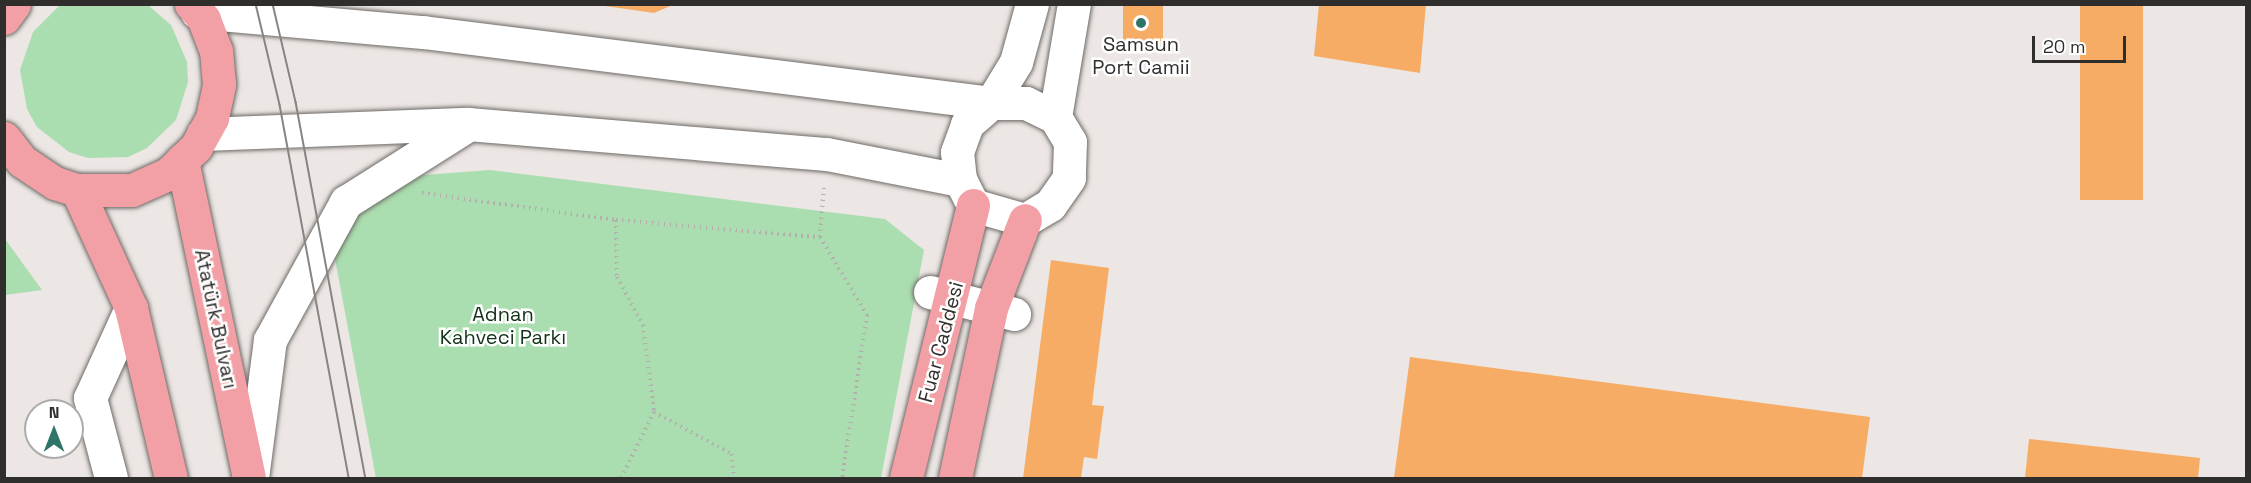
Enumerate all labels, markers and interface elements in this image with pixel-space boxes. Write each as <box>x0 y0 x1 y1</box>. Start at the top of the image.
marker: Samsun Port Camii <box>1134 16 1148 30</box>
scale bar <box>2035 24 2130 62</box>
place label: Samsun Port Camii <box>1092 33 1190 80</box>
text: 20 m <box>2043 35 2086 58</box>
street label: Atatürk Bulvarı <box>190 247 242 391</box>
street label: Fuar Caddesi <box>913 279 969 405</box>
park label: Adnan Kahveci Parkı <box>440 302 566 349</box>
north arrow <box>24 399 84 459</box>
text: N <box>49 402 59 423</box>

